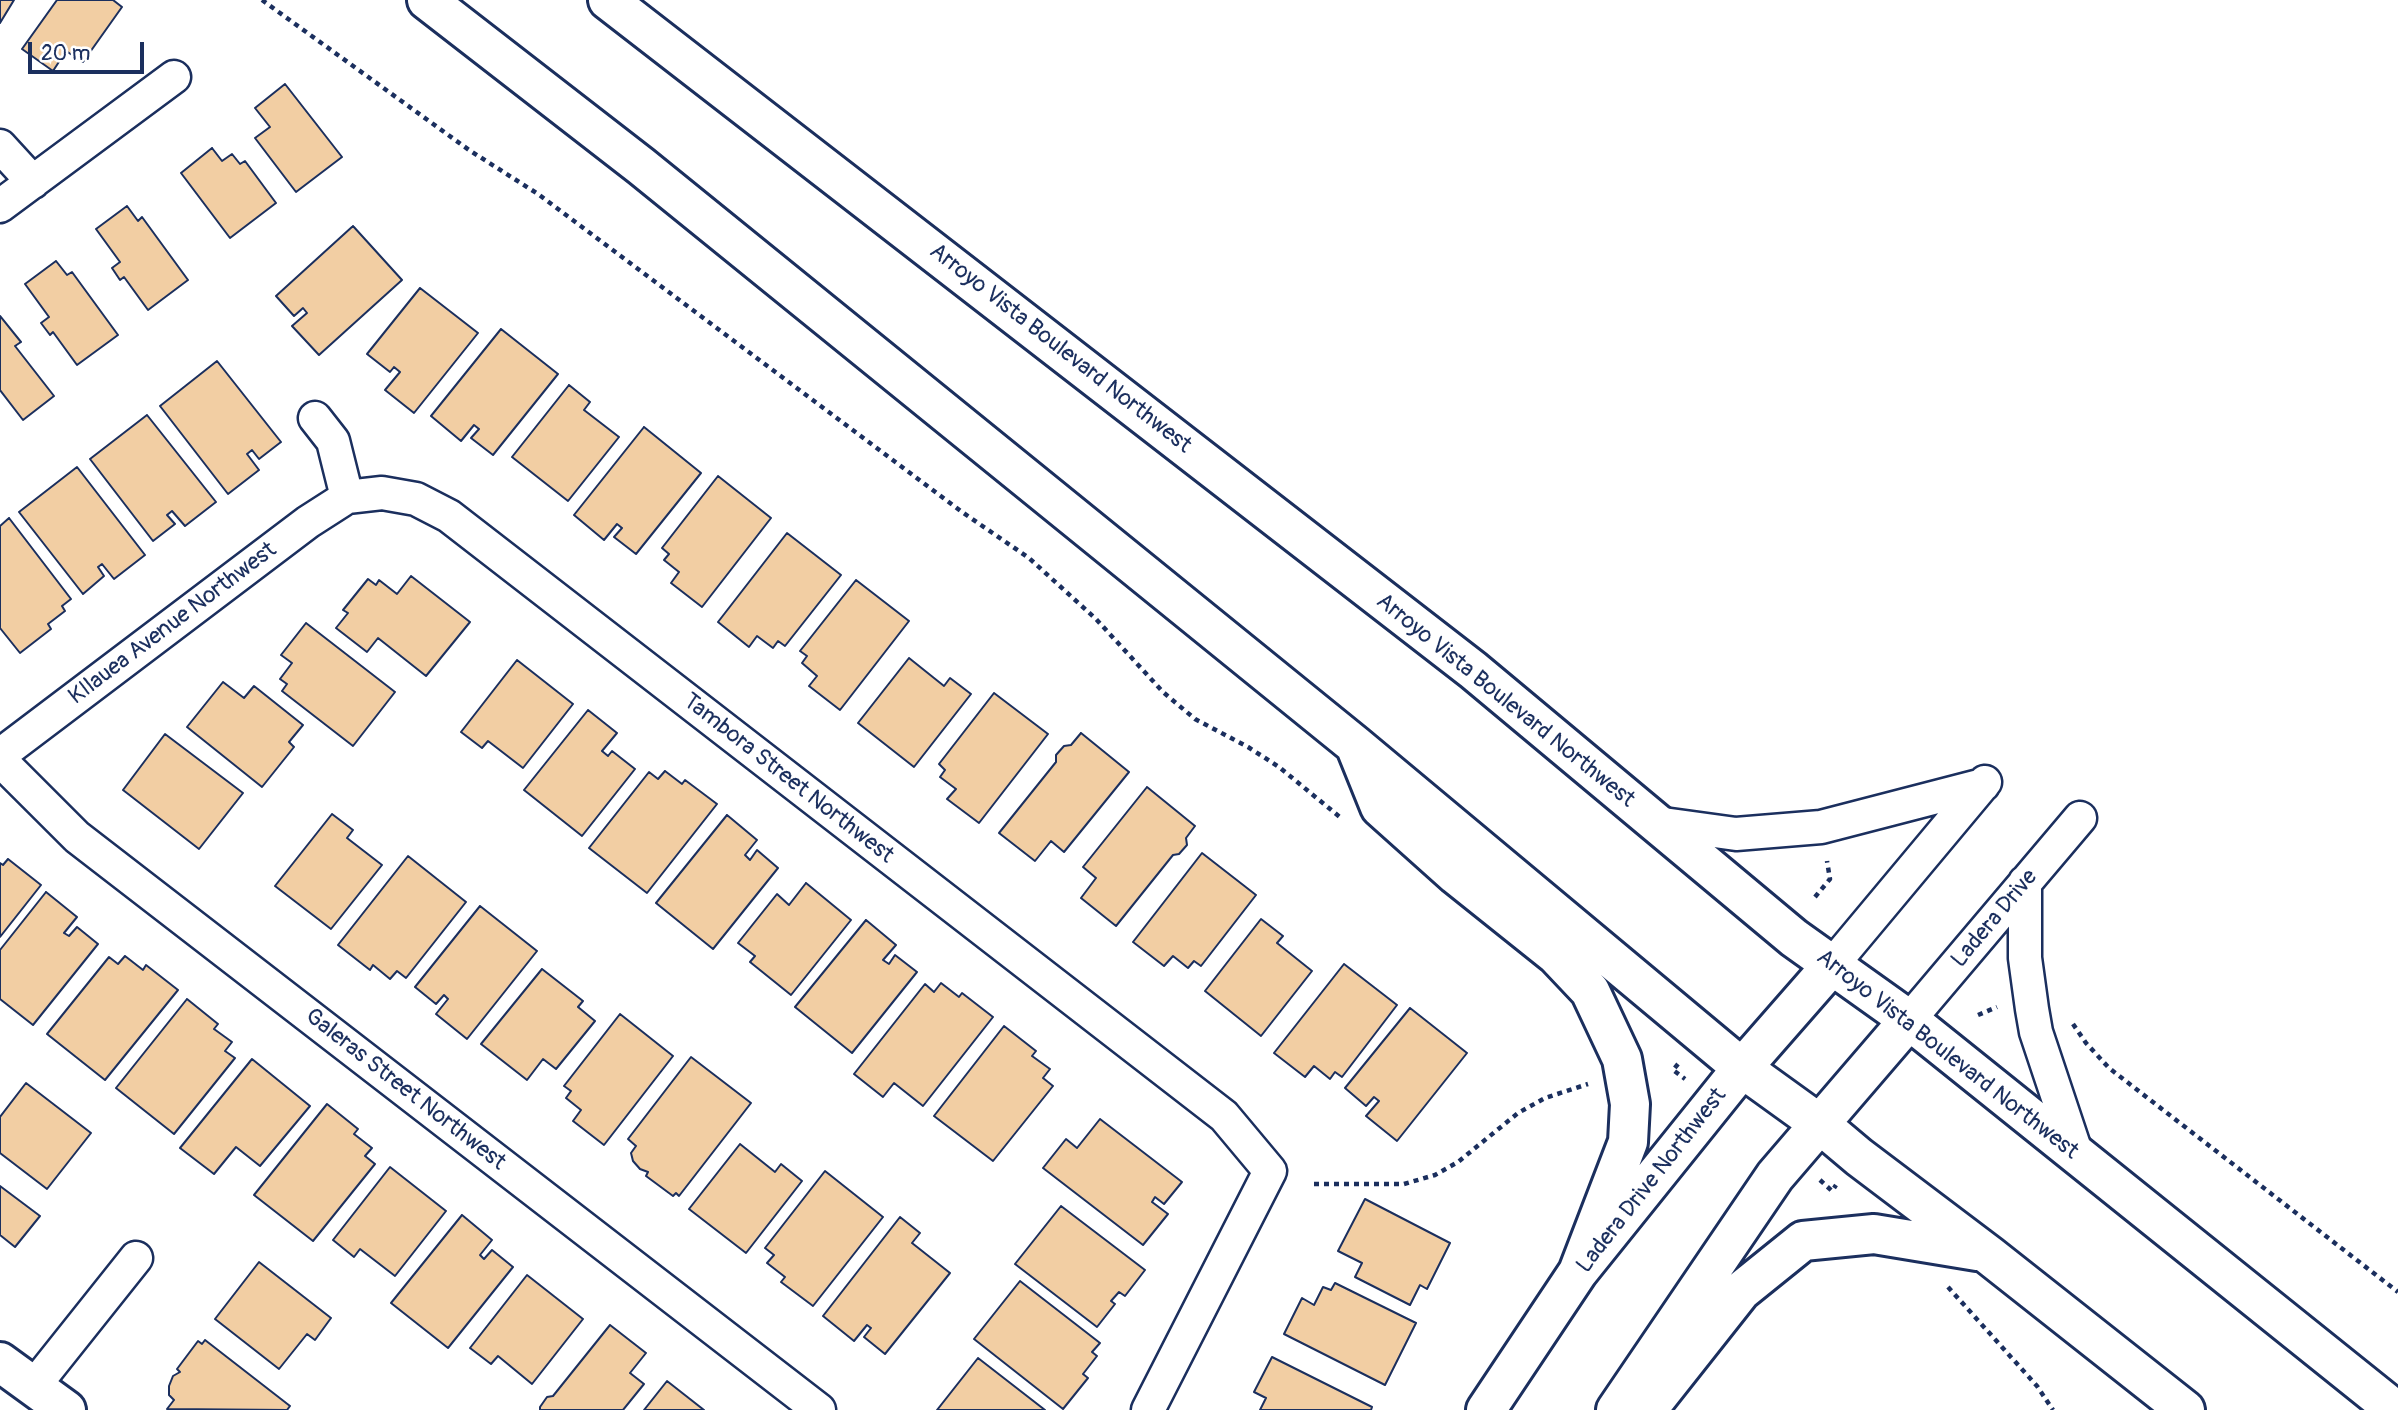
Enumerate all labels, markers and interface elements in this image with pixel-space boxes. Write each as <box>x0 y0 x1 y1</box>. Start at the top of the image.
scale bar <box>32 28 147 72</box>
text: 20 m <box>41 40 90 67</box>
street label: Arroyo Vista Boulevard Northwest <box>923 238 1197 460</box>
street label: KIlauea Avenue Northwest <box>64 537 282 711</box>
street label: Arroyo Vista Boulevard Northwest <box>1370 588 1640 814</box>
street label: Tambora Street Northwest <box>677 688 899 870</box>
street label: Ladera Drive <box>1946 864 2044 974</box>
street label: Arroyo Vista Boulevard Northwest <box>1810 944 2084 1166</box>
street label: Galeras Street Northwest <box>299 1003 511 1177</box>
street label: Ladera Drive Northwest <box>1571 1083 1733 1279</box>

